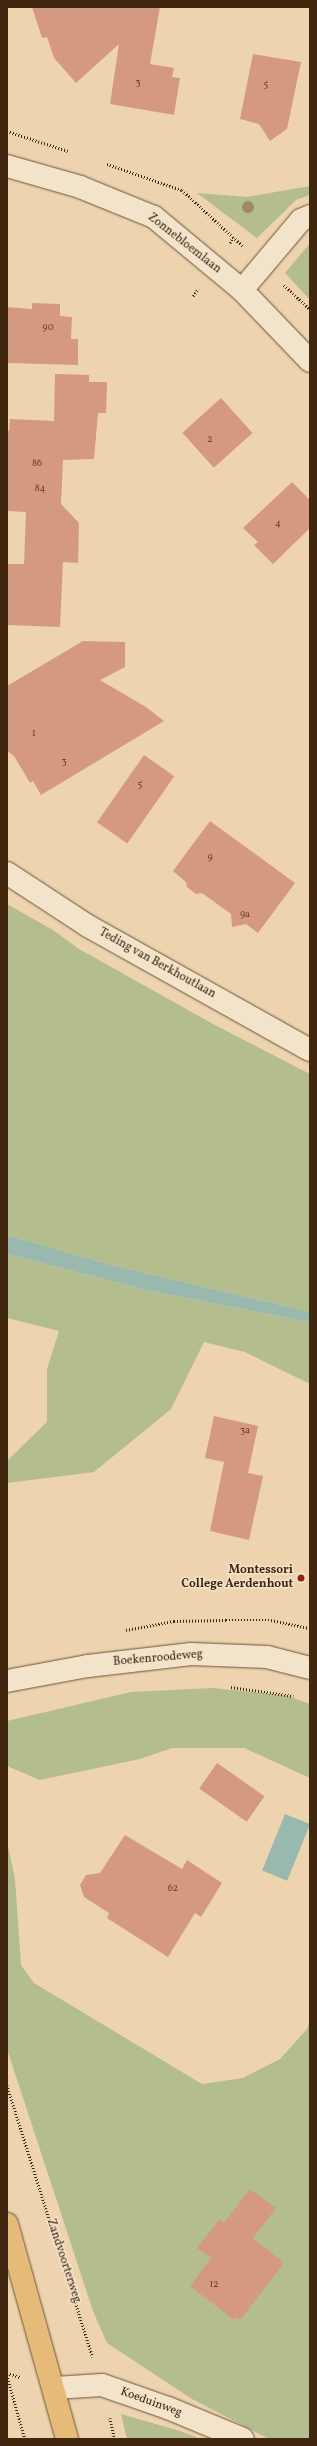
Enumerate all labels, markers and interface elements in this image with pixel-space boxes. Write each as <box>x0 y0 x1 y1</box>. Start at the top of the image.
house number: 3 <box>135 77 141 89</box>
house number: 5 <box>264 79 268 91</box>
street label: Zonnebloemlaan <box>144 211 224 277</box>
house number: 90 <box>42 322 54 334</box>
house number: 2 <box>207 434 213 446</box>
house number: 86 <box>32 458 42 470</box>
house number: 84 <box>35 483 45 495</box>
house number: 4 <box>275 518 281 530</box>
house number: 1 <box>32 728 36 740</box>
house number: 3 <box>61 756 67 768</box>
house number: 5 <box>138 779 142 791</box>
house number: 9 <box>207 852 213 864</box>
house number: 9a <box>240 909 250 921</box>
street label: Teding van Berkhoutlaan <box>96 926 218 1002</box>
house number: 3a <box>240 1425 250 1437</box>
place label: Montessori College Aerdenhout <box>181 1564 293 1592</box>
marker: Montessori College Aerdenhout <box>296 1573 306 1583</box>
street label: Boekenroodeweg <box>113 1648 203 1670</box>
house number: 62 <box>168 1883 178 1895</box>
street label: Zandvoorterweg <box>43 2217 83 2305</box>
house number: 12 <box>209 2279 219 2291</box>
street label: Koeduinweg <box>118 2385 184 2421</box>

